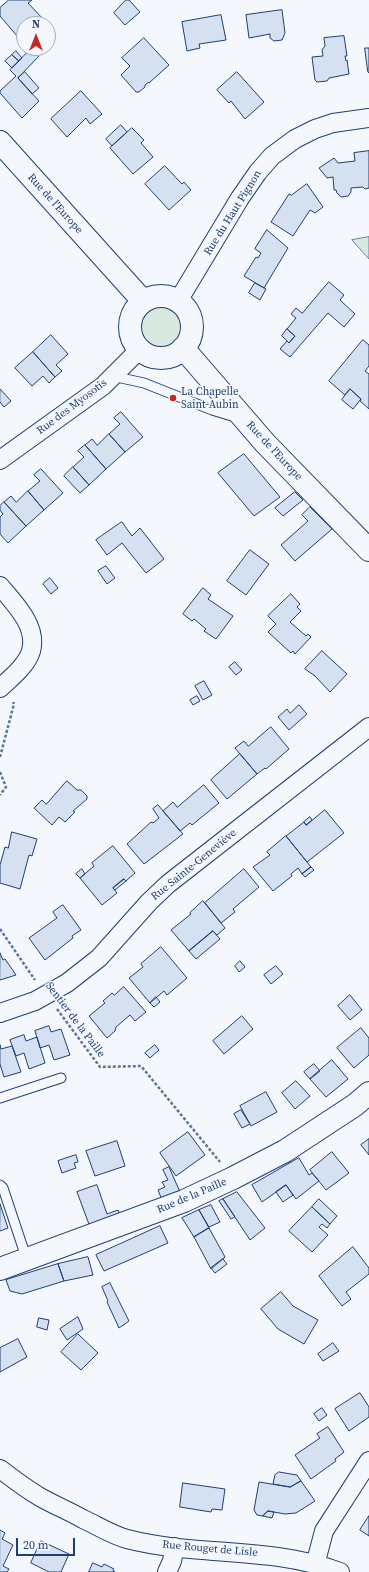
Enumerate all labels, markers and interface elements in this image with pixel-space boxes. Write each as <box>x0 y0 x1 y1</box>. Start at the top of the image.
north arrow <box>16 16 56 56</box>
text: N <box>32 17 40 32</box>
street label: Rue du Haut Pignon <box>201 168 265 258</box>
street label: Rue de l'Europe <box>25 171 85 237</box>
street label: Rue des Myosotis <box>34 376 110 438</box>
place label: La Chapelle Saint-Aubin <box>181 385 239 411</box>
marker: La Chapelle Saint-Aubin <box>168 393 178 403</box>
street label: Rue de l'Europe <box>243 419 305 483</box>
street label: Rue Sainte-Geneviève <box>149 827 239 903</box>
street label: Sentier de la Paille <box>42 980 108 1060</box>
street label: Rue de la Paille <box>155 1175 229 1217</box>
scale bar <box>18 1530 77 1556</box>
text: 20 m <box>23 1537 49 1553</box>
street label: Rue Rouget de Lisle <box>162 1538 258 1560</box>

